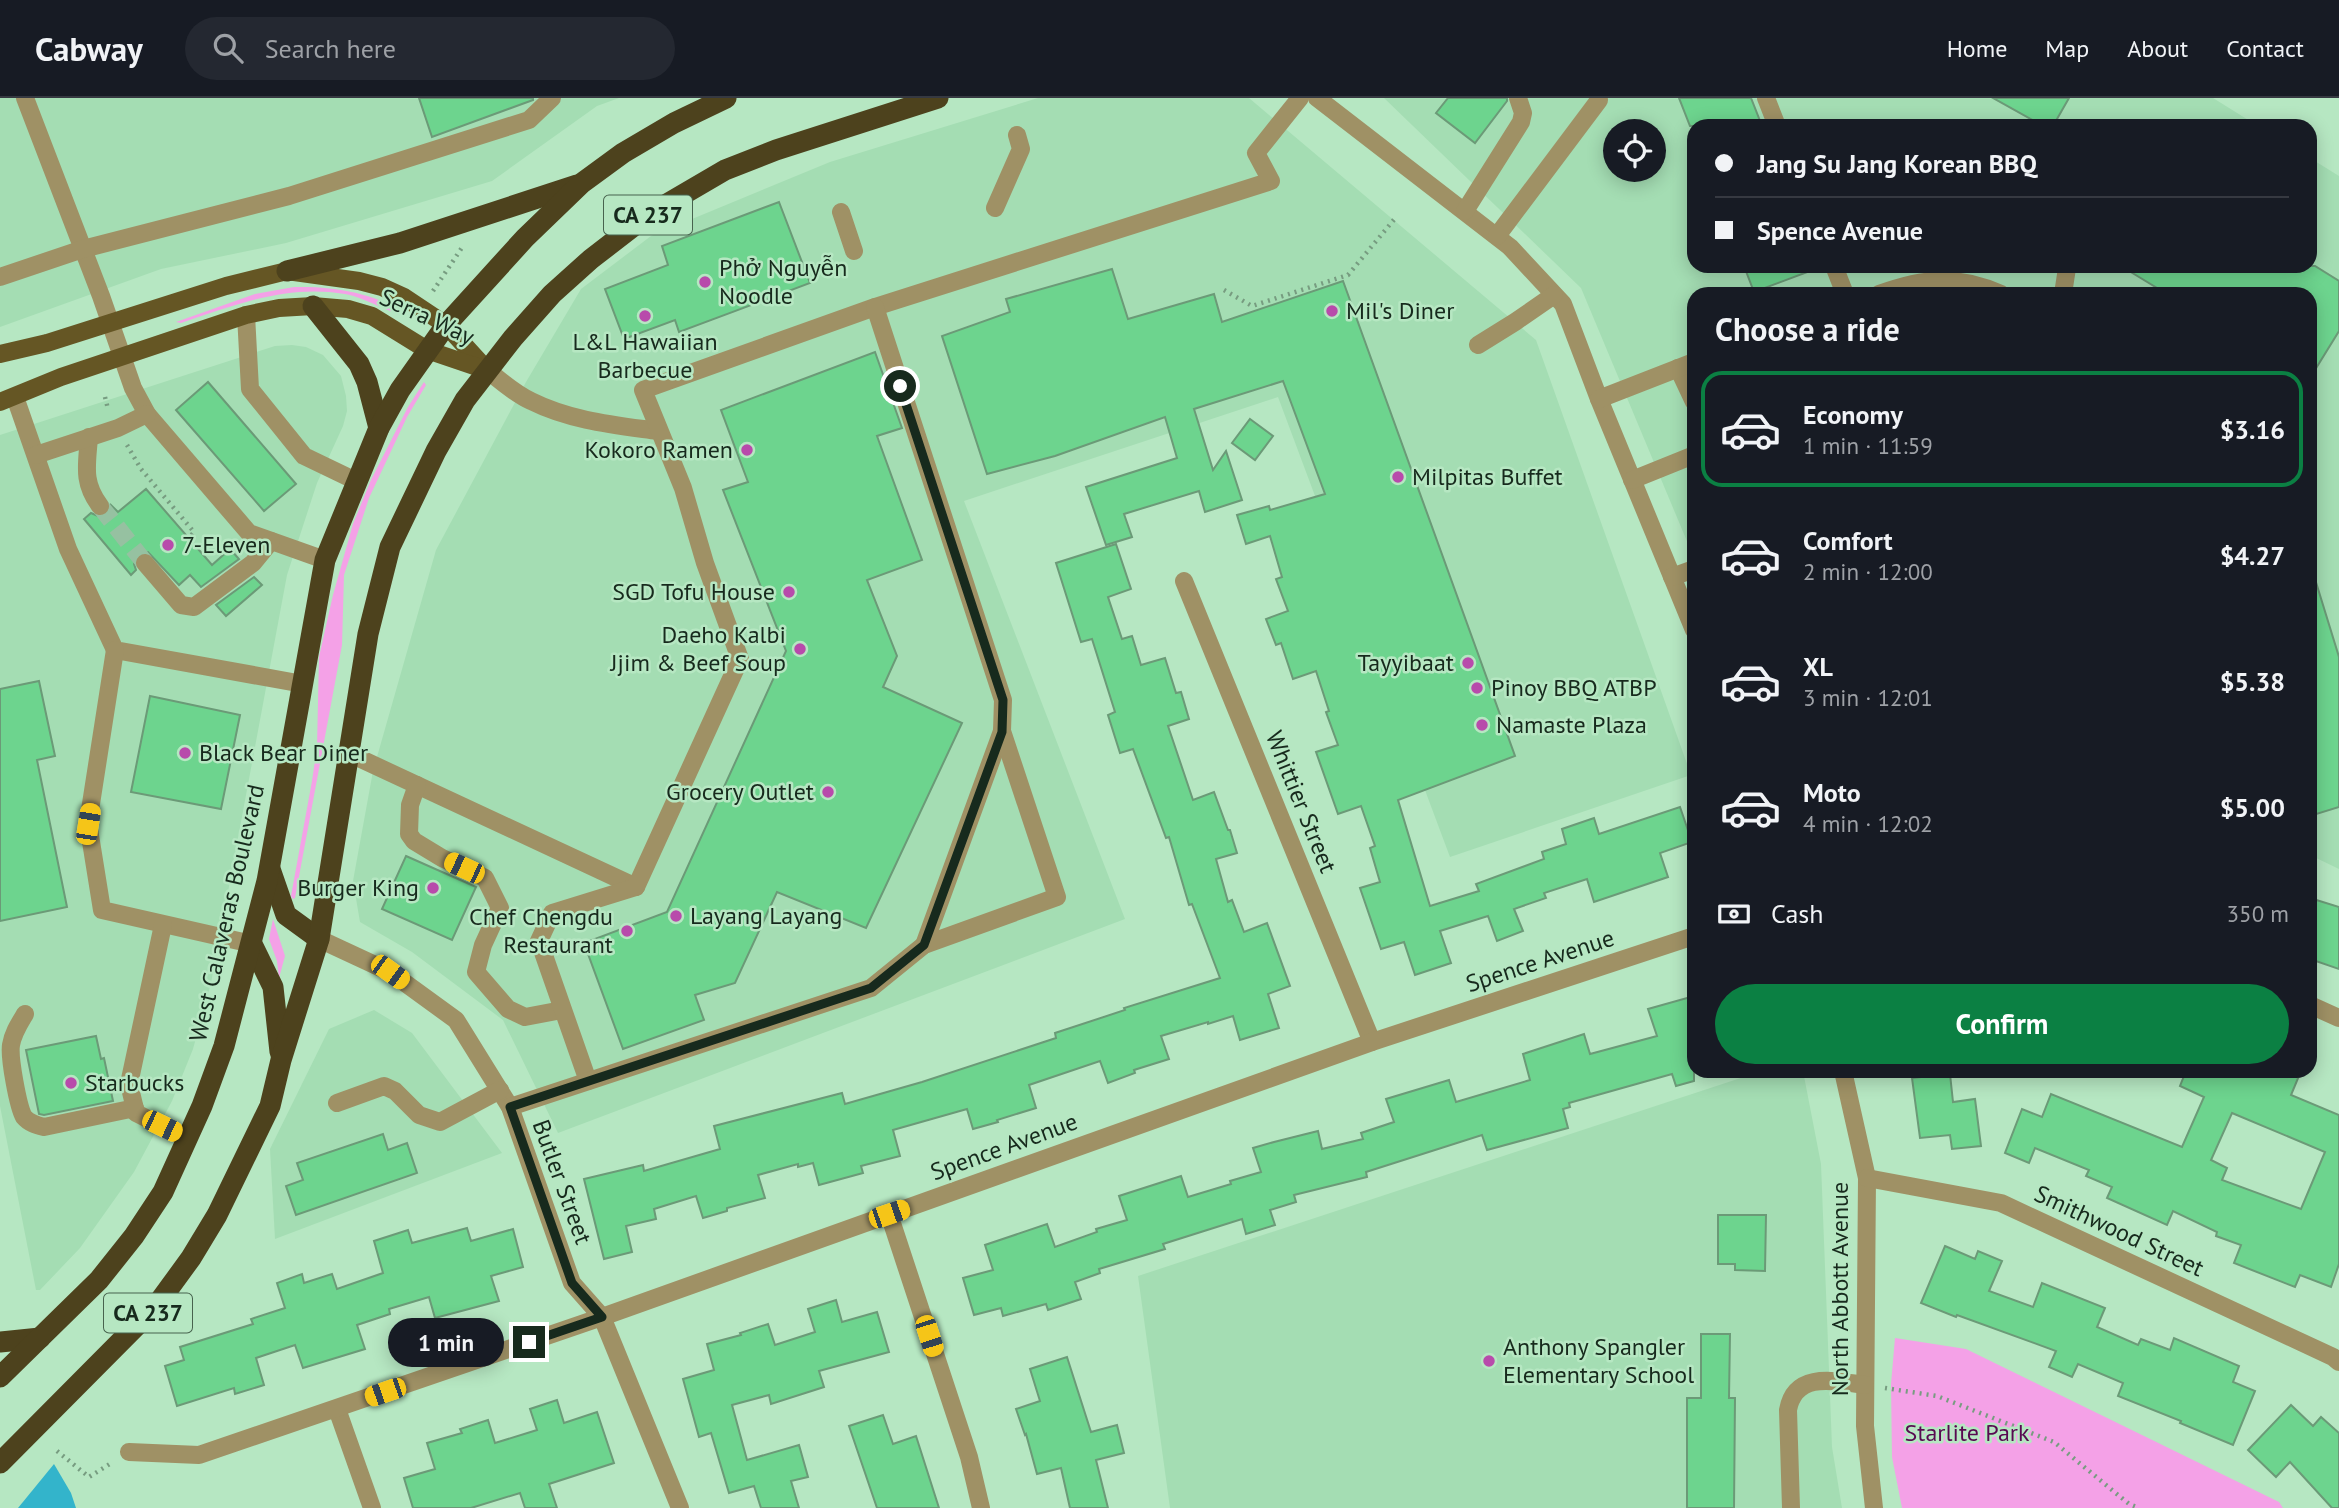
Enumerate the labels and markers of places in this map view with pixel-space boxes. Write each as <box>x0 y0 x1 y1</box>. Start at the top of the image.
place label: Phở Nguyễn Noodle <box>719 252 847 311</box>
marker: Phở Nguyễn Noodle <box>697 274 713 290</box>
place label: Mil's Diner <box>1346 295 1454 326</box>
marker: Mil's Diner <box>1324 303 1340 319</box>
marker: L&L Hawaiian Barbecue <box>637 308 653 324</box>
place label: L&L Hawaiian Barbecue <box>572 326 718 385</box>
place label: Kokoro Ramen <box>584 434 733 465</box>
marker: Kokoro Ramen <box>739 442 755 458</box>
place label: Milpitas Buffet <box>1412 461 1563 492</box>
marker: Milpitas Buffet <box>1390 469 1406 485</box>
place label: 7-Eleven <box>182 529 270 560</box>
marker: 7-Eleven <box>160 537 176 553</box>
place label: SGD Tofu House <box>612 576 775 607</box>
marker: SGD Tofu House <box>781 584 797 600</box>
place label: Daeho Kalbi Jjim & Beef Soup <box>610 619 786 678</box>
marker: Daeho Kalbi Jjim & Beef Soup <box>792 641 808 657</box>
place label: Tayyibaat <box>1357 647 1454 678</box>
marker: Tayyibaat <box>1460 655 1476 671</box>
place label: Pinoy BBQ ATBP <box>1491 672 1657 703</box>
marker: Pinoy BBQ ATBP <box>1469 680 1485 696</box>
place label: Namaste Plaza <box>1496 709 1647 740</box>
marker: Namaste Plaza <box>1474 717 1490 733</box>
place label: Black Bear Diner <box>199 737 368 768</box>
marker: Black Bear Diner <box>177 745 193 761</box>
place label: Grocery Outlet <box>666 776 814 807</box>
marker: Grocery Outlet <box>820 784 836 800</box>
place label: Burger King <box>297 872 419 903</box>
marker: Burger King <box>425 880 441 896</box>
place label: Layang Layang <box>690 900 842 931</box>
place label: Chef Chengdu Restaurant <box>469 901 613 960</box>
marker: Layang Layang <box>668 908 684 924</box>
marker: Chef Chengdu Restaurant <box>619 923 635 939</box>
place label: Starbucks <box>85 1067 184 1098</box>
marker: Starbucks <box>63 1075 79 1091</box>
place label: Anthony Spangler Elementary School <box>1503 1331 1694 1390</box>
marker: Anthony Spangler Elementary School <box>1481 1353 1497 1369</box>

